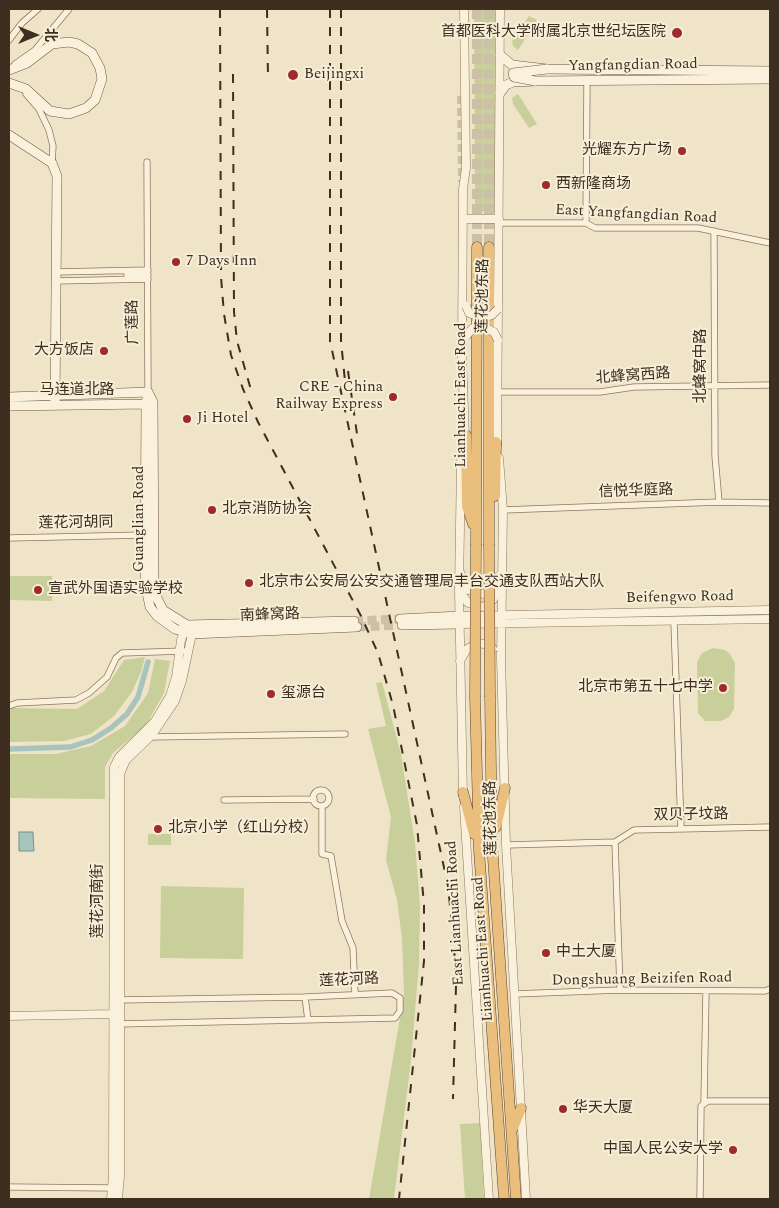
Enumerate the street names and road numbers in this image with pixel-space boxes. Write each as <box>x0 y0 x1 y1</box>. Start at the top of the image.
street label: Yangfangdian Road <box>568 56 698 76</box>
street label: East Yangfangdian Road <box>555 202 717 228</box>
street label: 莲花池东路 <box>474 258 494 334</box>
street label: 广莲路 <box>125 299 143 345</box>
street label: Lianhuachi East Road <box>453 322 471 468</box>
street label: 北蜂窝中路 <box>693 329 711 403</box>
street label: 北蜂窝西路 <box>595 365 671 389</box>
street label: 马连道北路 <box>40 382 114 400</box>
street label: Guanglian Road <box>131 466 149 572</box>
street label: 信悦华庭路 <box>598 482 674 502</box>
street label: 莲花河胡同 <box>38 514 114 534</box>
street label: Beifengwo Road <box>626 588 734 608</box>
street label: 南蜂窝路 <box>240 606 300 626</box>
street label: 莲花池东路 <box>482 780 502 856</box>
street label: 双贝子坟路 <box>653 806 729 826</box>
street label: East Lianhuachi Road <box>443 840 469 986</box>
street label: 莲花河南街 <box>90 864 108 938</box>
street label: Lianhuachi East Road <box>470 876 498 1022</box>
street label: Dongshuang Beizifen Road <box>552 969 732 991</box>
street label: 莲花河路 <box>319 970 379 992</box>

